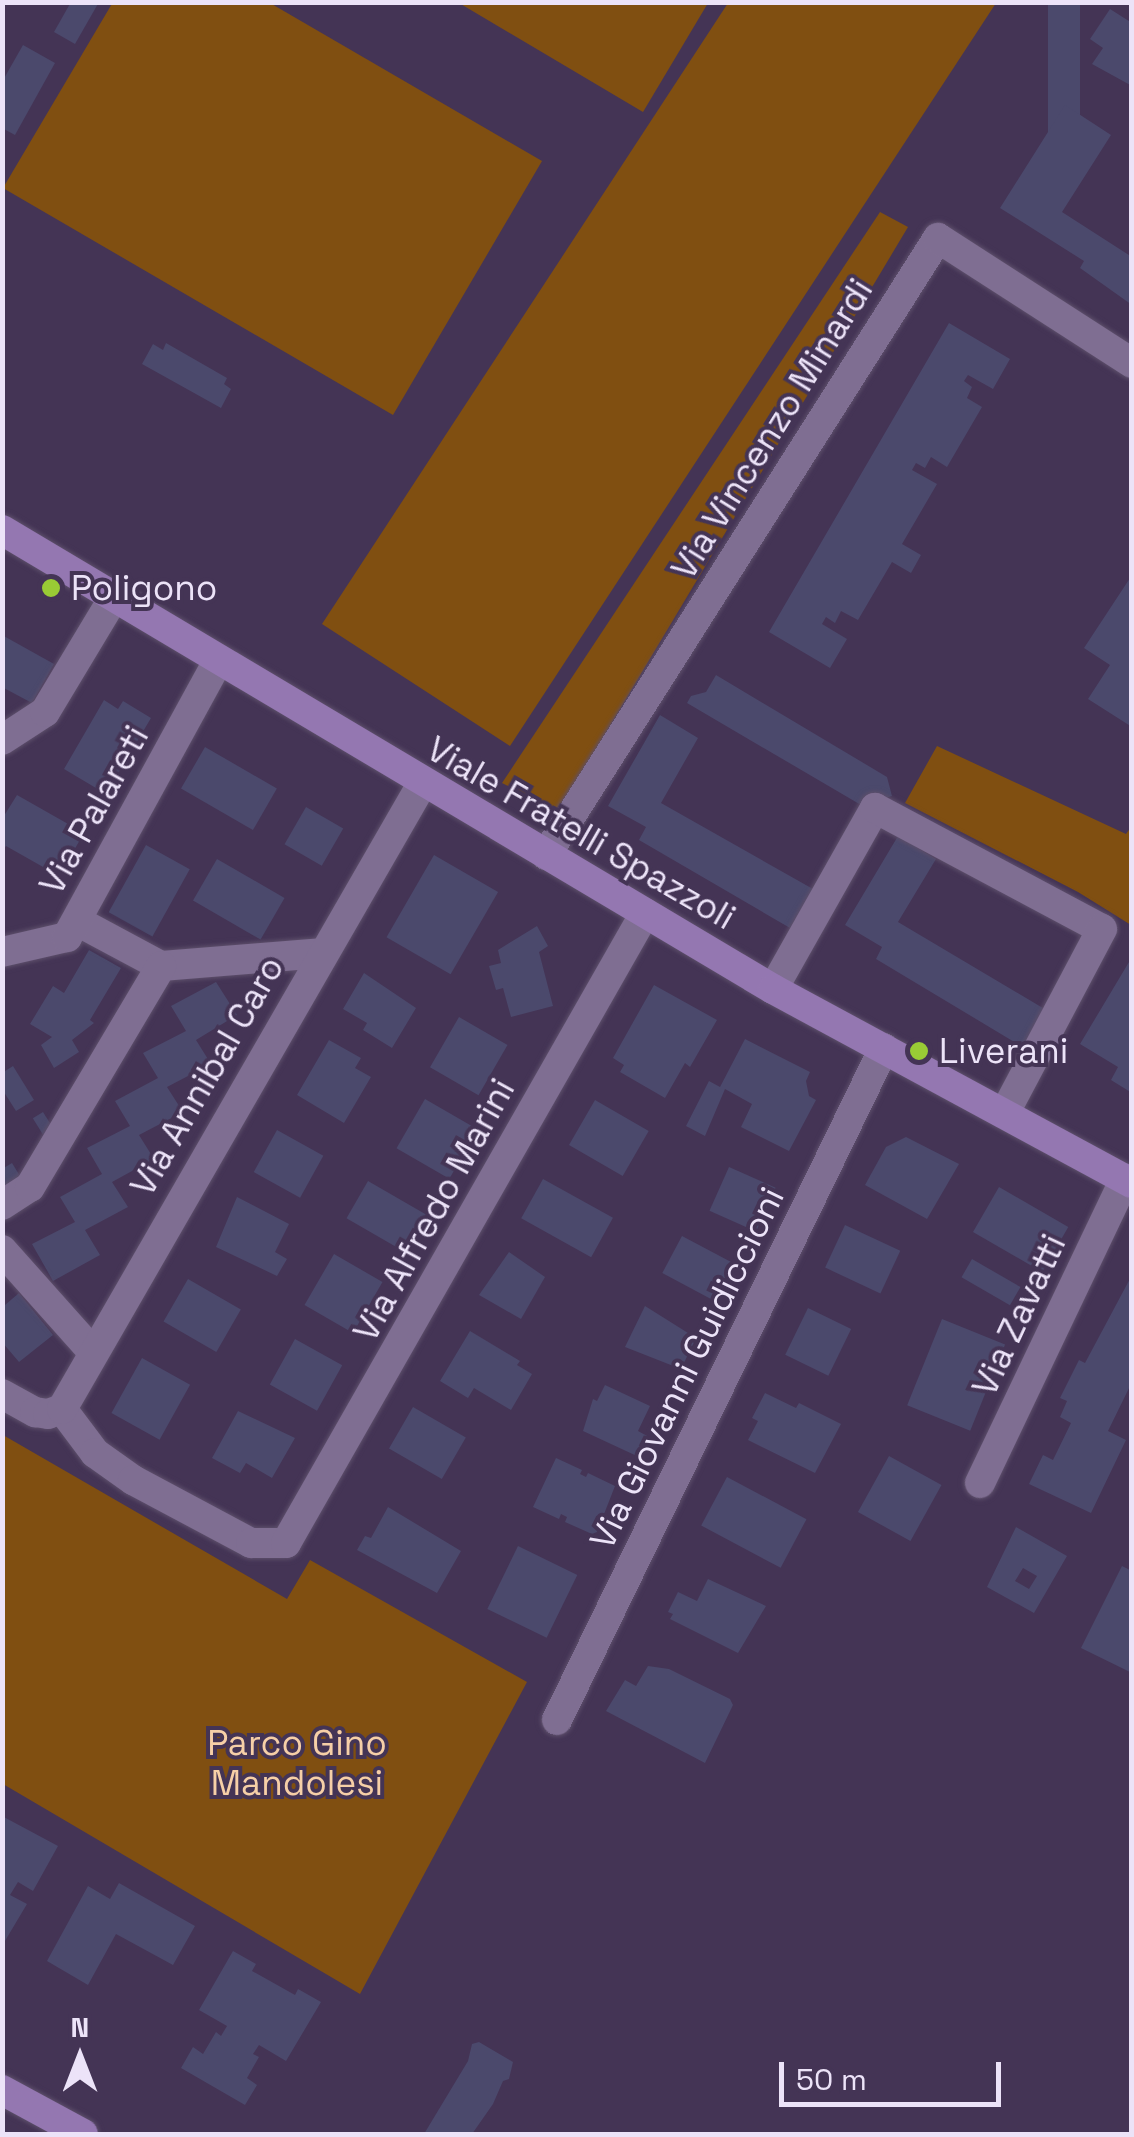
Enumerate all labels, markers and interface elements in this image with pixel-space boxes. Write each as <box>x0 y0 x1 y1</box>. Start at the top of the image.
street label: Via Vincenzo Minardi <box>662 271 882 587</box>
place label: Poligono <box>71 567 217 609</box>
marker: Poligono <box>40 577 62 599</box>
street label: Via Palareti <box>31 718 157 902</box>
street label: Viale Fratelli Spazzoli <box>419 728 743 938</box>
street label: Via Annibal Caro <box>121 949 293 1203</box>
place label: Liverani <box>939 1030 1068 1072</box>
marker: Liverani <box>908 1040 930 1062</box>
street label: Via Alfredo Marini <box>344 1071 524 1349</box>
street label: Via Giovanni Guidiccioni <box>581 1180 793 1556</box>
street label: Via Zavatti <box>963 1228 1075 1402</box>
park label: Parco Gino Mandolesi <box>207 1722 387 1804</box>
north arrow <box>30 2007 130 2107</box>
text: N <box>71 2009 89 2045</box>
scale bar <box>784 2042 1006 2104</box>
text: 50 m <box>796 2060 867 2099</box>

